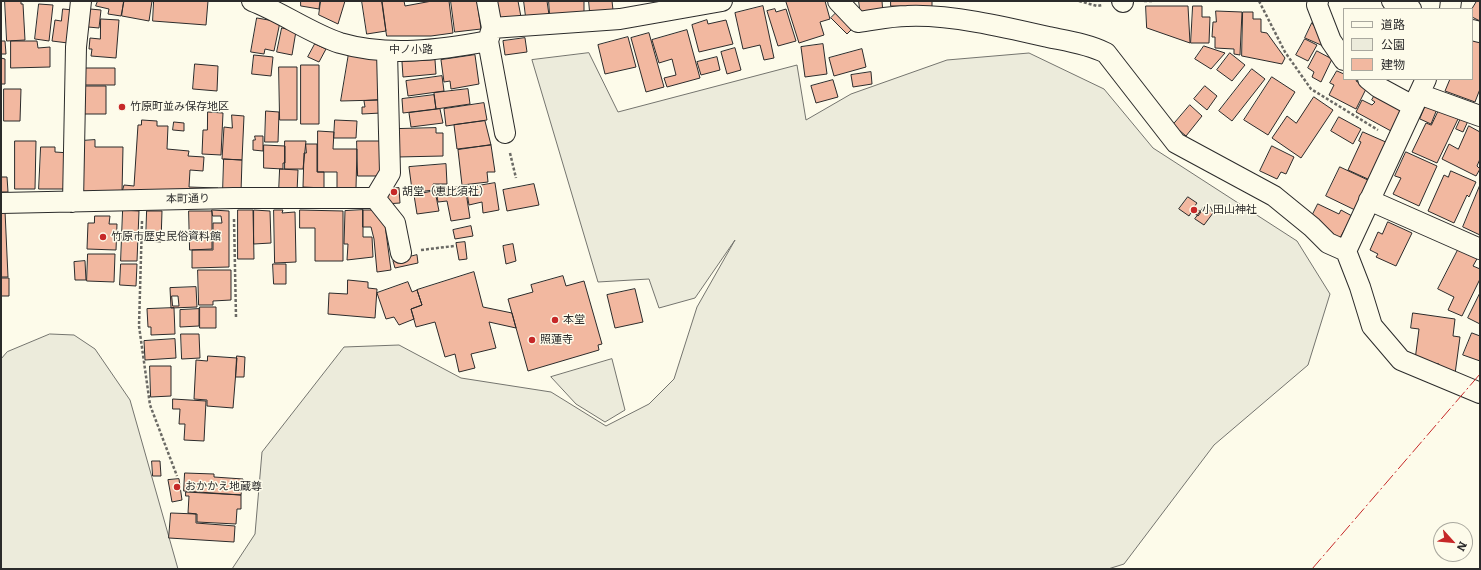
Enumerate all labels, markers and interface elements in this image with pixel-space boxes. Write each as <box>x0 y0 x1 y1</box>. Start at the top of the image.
legend <box>1343 8 1473 80</box>
text: 道路 <box>1381 15 1405 33</box>
text: 公園 <box>1381 35 1405 53</box>
street label: 中ノ小路 <box>389 43 433 57</box>
text: 建物 <box>1381 55 1405 73</box>
place label: 竹原町並み保存地区 <box>130 100 229 114</box>
marker: 竹原町並み保存地区 <box>117 102 127 112</box>
place label: 胡堂（恵比須社） <box>402 185 490 199</box>
marker: 胡堂（恵比須社） <box>389 187 399 197</box>
street label: 本町通り <box>166 192 210 206</box>
place label: 小田山神社 <box>1202 203 1257 217</box>
marker: 小田山神社 <box>1189 205 1199 215</box>
place label: 竹原市歴史民俗資料館 <box>111 230 221 244</box>
marker: 竹原市歴史民俗資料館 <box>98 232 108 242</box>
place label: 本堂 <box>563 313 585 327</box>
marker: 本堂 <box>550 315 560 325</box>
place label: 照蓮寺 <box>540 333 573 347</box>
marker: 照蓮寺 <box>527 335 537 345</box>
place label: おかかえ地蔵尊 <box>185 480 262 494</box>
marker: おかかえ地蔵尊 <box>172 482 182 492</box>
north arrow <box>1433 522 1473 562</box>
text: N <box>1454 539 1472 555</box>

